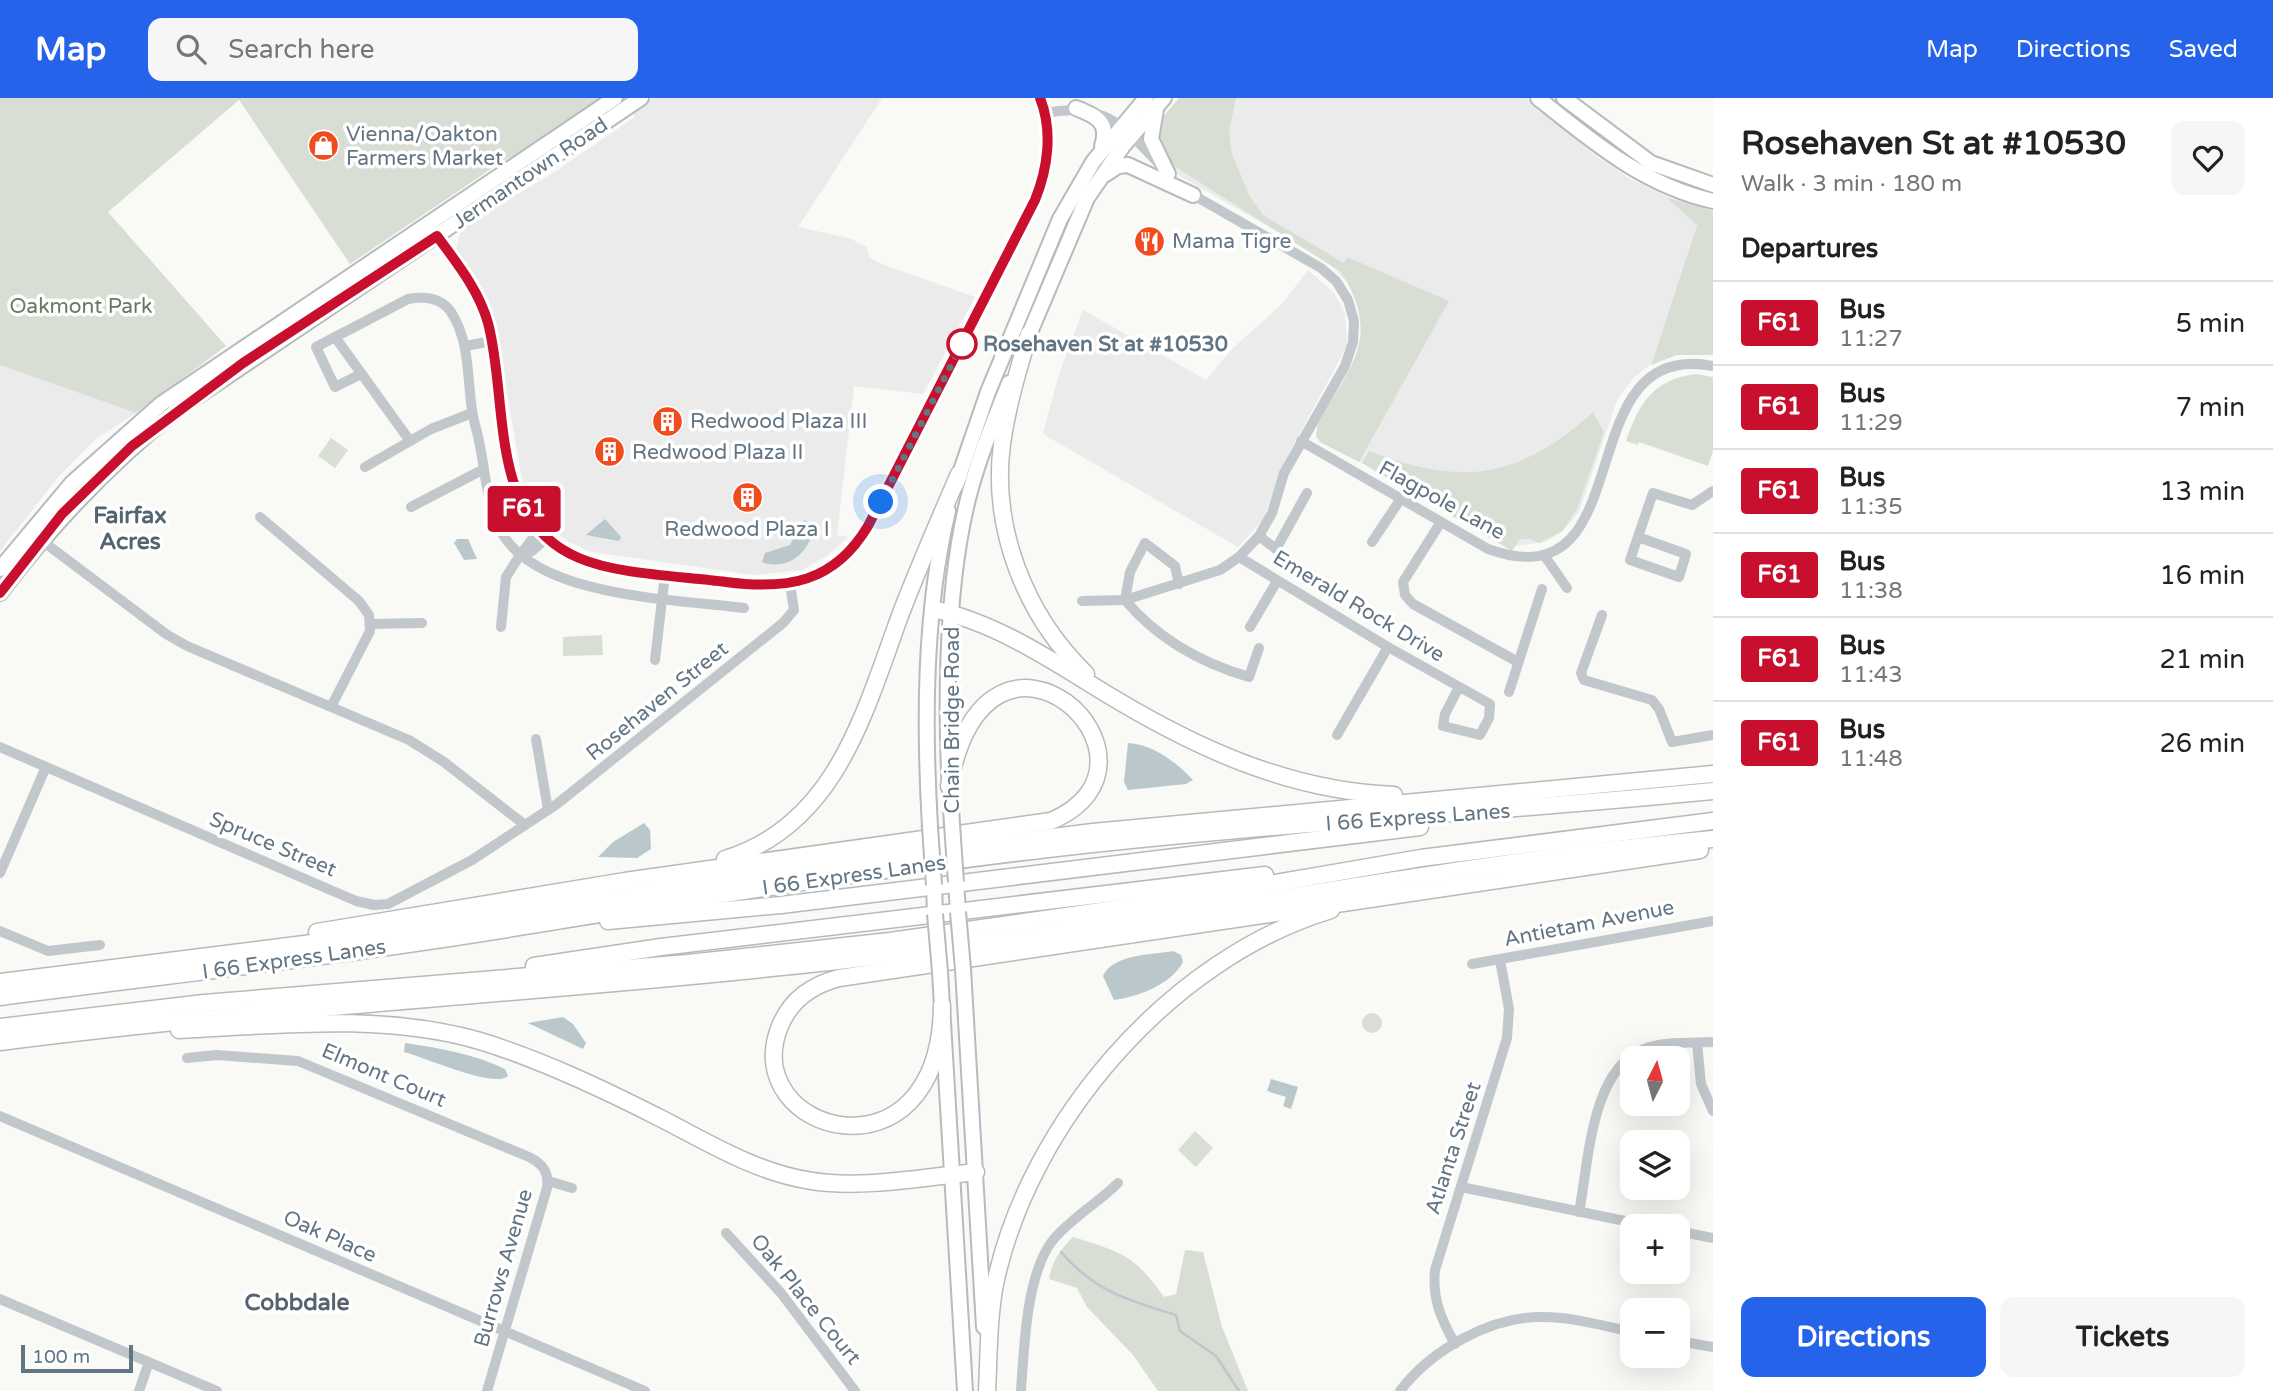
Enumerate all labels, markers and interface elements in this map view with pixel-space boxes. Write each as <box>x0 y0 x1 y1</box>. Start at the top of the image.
search box <box>148 18 638 81</box>
text: Map <box>35 30 106 69</box>
icon: search <box>172 30 210 68</box>
text: Search here <box>228 34 374 65</box>
text: Map <box>1926 35 1978 64</box>
text: Directions <box>2016 35 2131 64</box>
text: Saved <box>2169 35 2238 64</box>
street label: Jermantown Road <box>448 112 612 235</box>
button: heart <box>2171 121 2245 195</box>
place label: Vienna/Oakton Farmers Market <box>346 122 503 171</box>
text: Rosehaven St at #10530 <box>1741 124 2126 163</box>
shop icon: Vienna/Oakton Farmers Market <box>306 129 340 163</box>
text: Walk · 3 min · 180 m <box>1741 170 1962 198</box>
restaurant icon: Mama Tigre <box>1132 224 1166 258</box>
place label: Mama Tigre <box>1172 229 1291 254</box>
text: Departures <box>1741 233 1878 264</box>
park label: Oakmont Park <box>9 294 153 319</box>
text: Bus <box>1839 294 1885 325</box>
text: F61 <box>1757 308 1802 337</box>
text: 5 min <box>2176 308 2245 339</box>
text: 11:27 <box>1839 325 1903 353</box>
marker: Rosehaven St at #10530 <box>947 329 977 359</box>
place label: Rosehaven St at #10530 <box>983 332 1228 357</box>
text: Bus <box>1839 378 1885 409</box>
text: F61 <box>1757 392 1802 421</box>
text: 7 min <box>2176 392 2245 423</box>
building icon: Redwood Plaza III <box>650 404 684 438</box>
place label: Redwood Plaza III <box>690 409 868 434</box>
text: 11:29 <box>1839 409 1903 437</box>
building icon: Redwood Plaza II <box>592 435 626 469</box>
place label: Redwood Plaza II <box>632 440 804 465</box>
street label: Flagpole Lane <box>1374 456 1509 545</box>
text: Bus <box>1839 462 1885 493</box>
text: F61 <box>1757 476 1802 505</box>
text: 13 min <box>2159 476 2245 507</box>
building icon: Redwood Plaza I <box>730 480 764 514</box>
your location <box>863 484 898 519</box>
line badge: F61 <box>484 486 564 532</box>
text: 11:35 <box>1839 493 1903 521</box>
text: F61 <box>502 494 546 523</box>
district label: Fairfax Acres <box>93 502 167 556</box>
place label: Redwood Plaza I <box>664 517 830 542</box>
street label: Emerald Rock Drive <box>1268 545 1449 668</box>
text: Bus <box>1839 546 1885 577</box>
text: F61 <box>1757 560 1802 589</box>
text: 16 min <box>2159 560 2245 591</box>
text: 11:38 <box>1839 577 1903 605</box>
street label: Chain Bridge Road <box>940 627 965 813</box>
text: Bus <box>1839 630 1885 661</box>
street label: Rosehaven Street <box>581 637 733 766</box>
text: F61 <box>1757 644 1802 673</box>
text: 21 min <box>2159 644 2245 675</box>
text: 11:43 <box>1839 661 1903 689</box>
text: Bus <box>1839 714 1885 745</box>
text: F61 <box>1757 728 1802 757</box>
text: 26 min <box>2159 728 2245 759</box>
text: 11:48 <box>1839 745 1903 773</box>
street label: I 66 Express Lanes <box>1325 799 1511 836</box>
street label: Spruce Street <box>206 807 340 882</box>
street label: I 66 Express Lanes <box>761 850 948 901</box>
street label: Antietam Avenue <box>1502 895 1676 952</box>
street label: I 66 Express Lanes <box>201 934 388 985</box>
street label: Elmont Court <box>318 1038 450 1113</box>
north arrow <box>1620 1046 1690 1116</box>
map controls <box>1620 1046 1690 1368</box>
street label: Atlanta Street <box>1420 1079 1487 1218</box>
button: layers <box>1620 1130 1690 1200</box>
street label: Burrows Avenue <box>469 1186 538 1350</box>
street label: Oak Place <box>279 1205 380 1268</box>
button: + <box>1620 1214 1690 1284</box>
street label: Oak Place Court <box>745 1229 866 1370</box>
district label: Cobbdale <box>245 1289 349 1317</box>
button: Directions <box>1741 1297 1986 1377</box>
button: Tickets <box>2000 1297 2245 1377</box>
button: − <box>1620 1298 1690 1368</box>
scale bar <box>21 1342 133 1374</box>
text: 100 m <box>32 1346 90 1368</box>

